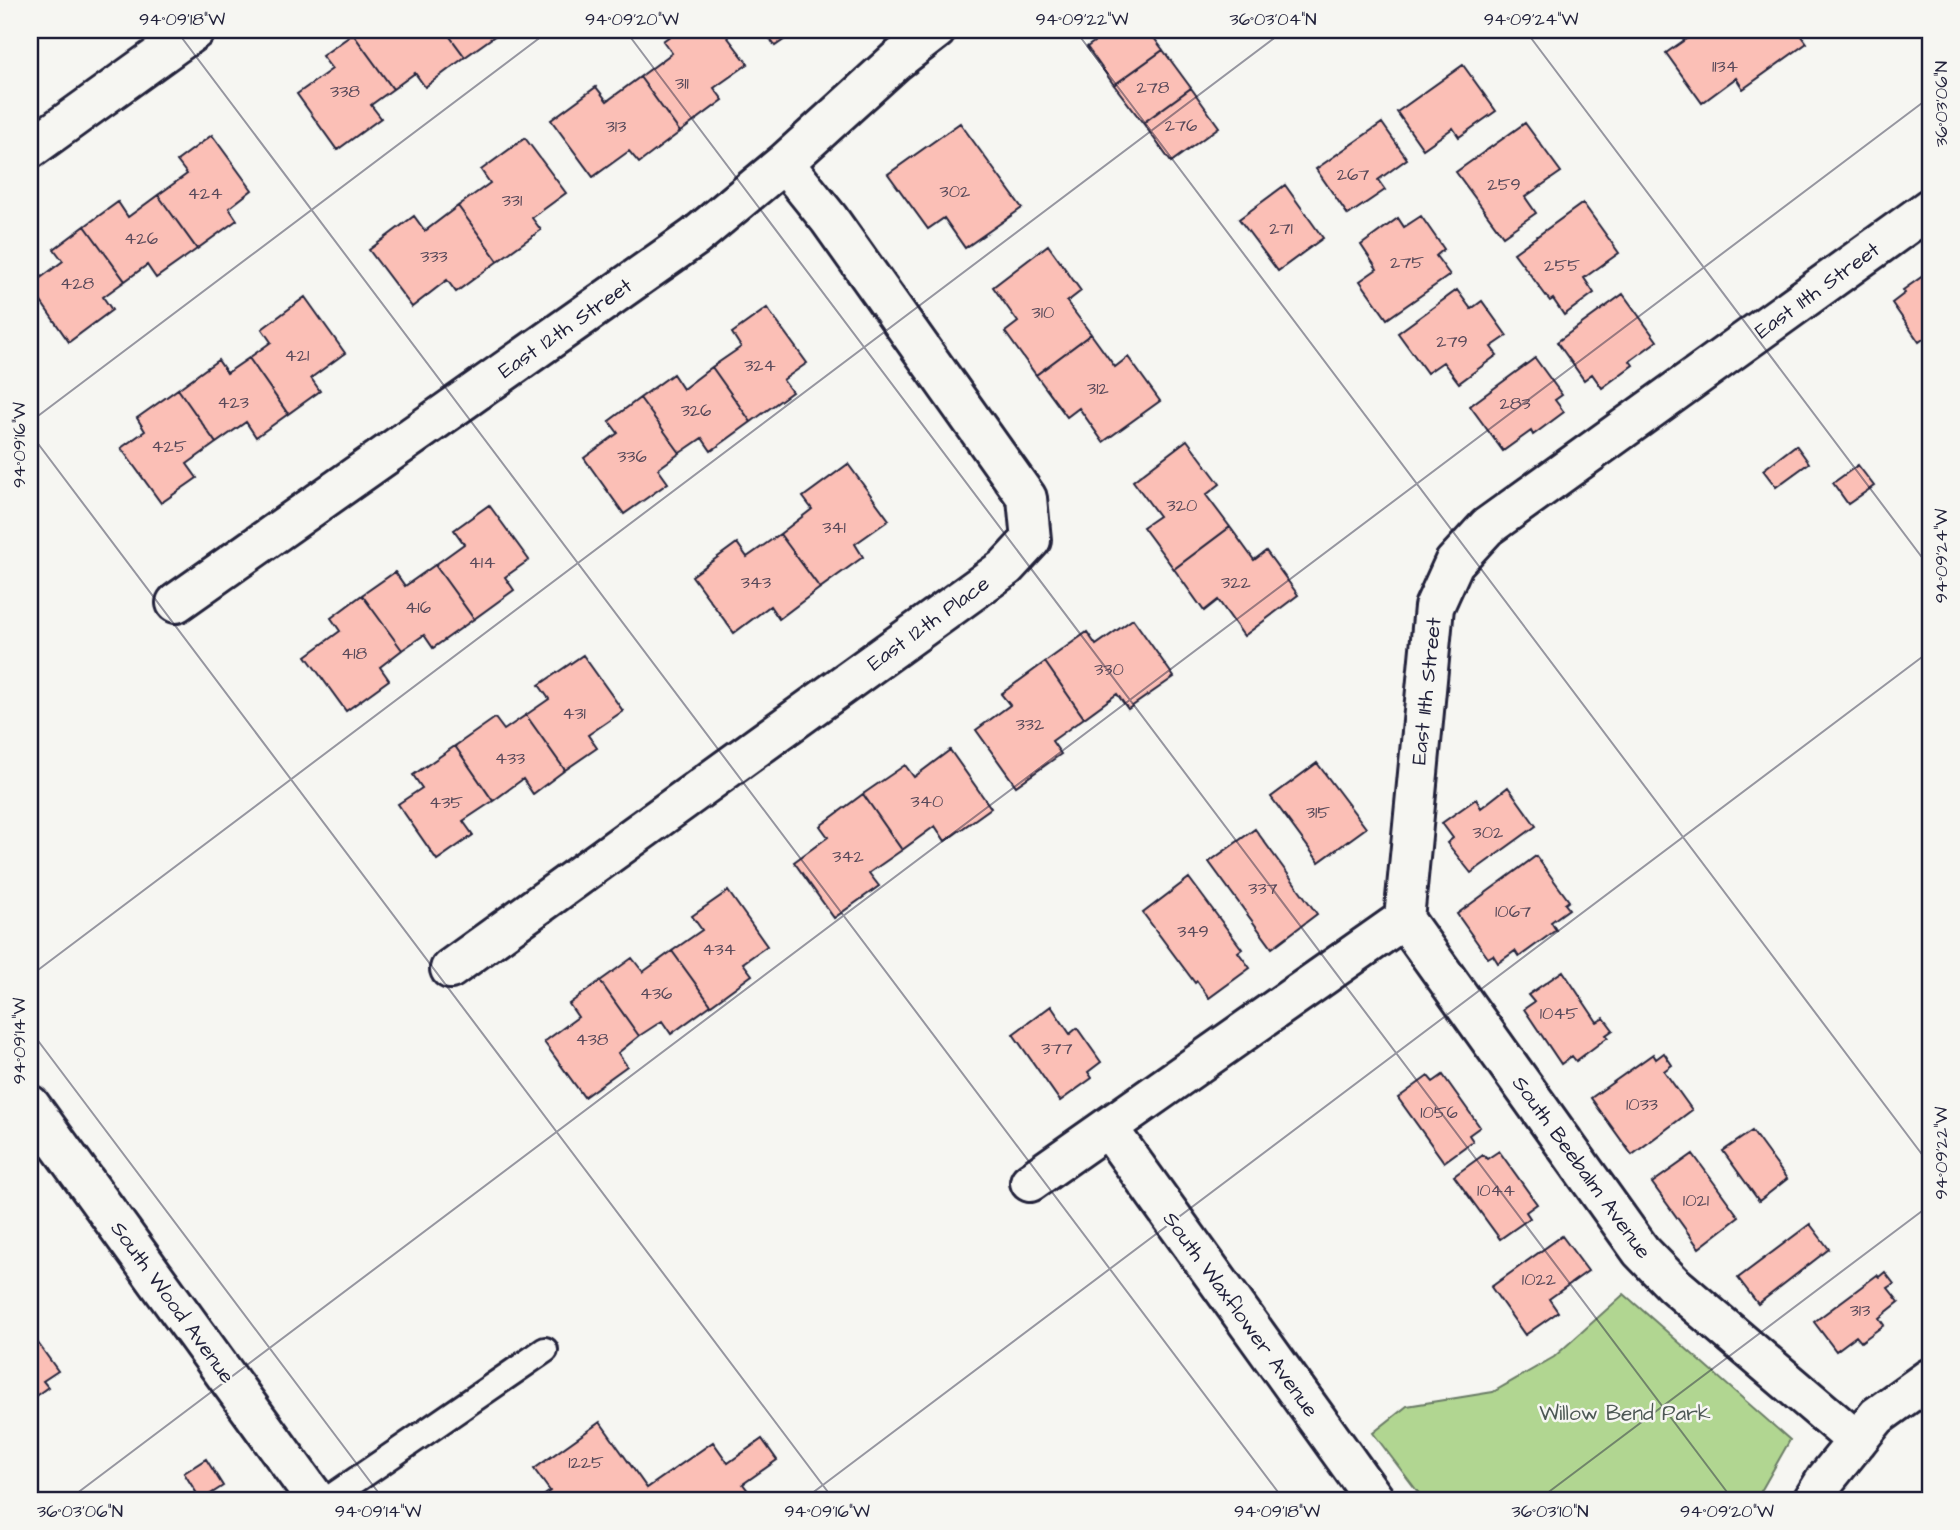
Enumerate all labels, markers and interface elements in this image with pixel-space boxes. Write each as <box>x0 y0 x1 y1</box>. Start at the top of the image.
text: 94°09'18"W <box>139 7 225 32</box>
text: 94°09'20"W <box>585 7 679 32</box>
text: 94°09'22"W <box>1036 7 1128 32</box>
text: 36°03'04"N <box>1230 7 1316 32</box>
text: 94°09'24"W <box>1484 7 1578 32</box>
house number: 1134 <box>1712 54 1738 79</box>
text: 36°03'06"N <box>1929 61 1954 147</box>
house number: 311 <box>675 71 689 96</box>
house number: 278 <box>1136 75 1170 100</box>
house number: 338 <box>330 79 360 104</box>
house number: 276 <box>1165 113 1197 138</box>
house number: 313 <box>606 114 626 139</box>
house number: 267 <box>1337 162 1369 187</box>
house number: 259 <box>1487 172 1521 197</box>
house number: 302 <box>940 179 971 204</box>
house number: 424 <box>188 181 222 206</box>
house number: 331 <box>502 188 522 213</box>
house number: 271 <box>1269 216 1293 241</box>
house number: 426 <box>124 226 158 251</box>
street label: East 11th Street <box>1749 235 1886 346</box>
house number: 333 <box>420 244 448 269</box>
house number: 275 <box>1390 250 1424 275</box>
house number: 255 <box>1544 253 1580 278</box>
house number: 428 <box>60 271 94 296</box>
street label: East 12th Street <box>493 271 638 385</box>
house number: 310 <box>1032 300 1054 325</box>
house number: 279 <box>1436 329 1468 354</box>
house number: 421 <box>285 343 309 368</box>
house number: 324 <box>744 353 776 378</box>
house number: 312 <box>1087 376 1110 401</box>
house number: 423 <box>217 390 249 415</box>
house number: 283 <box>1499 391 1531 416</box>
house number: 326 <box>681 398 711 423</box>
text: 94°09'16"W <box>7 402 32 488</box>
house number: 425 <box>151 434 187 459</box>
house number: 336 <box>617 444 647 469</box>
house number: 320 <box>1167 493 1197 518</box>
text: 94°09'24"W <box>1929 509 1954 603</box>
house number: 341 <box>822 515 846 540</box>
house number: 414 <box>469 550 495 575</box>
street label: East 12th Place <box>861 569 995 678</box>
house number: 343 <box>741 570 771 595</box>
house number: 322 <box>1221 570 1252 595</box>
house number: 416 <box>405 595 431 620</box>
street label: East 11th Street <box>1404 615 1449 766</box>
house number: 418 <box>341 641 367 666</box>
house number: 330 <box>1094 657 1124 682</box>
house number: 431 <box>562 701 586 726</box>
house number: 332 <box>1016 712 1045 737</box>
house number: 433 <box>495 746 525 771</box>
house number: 340 <box>911 789 943 814</box>
house number: 435 <box>429 790 463 815</box>
house number: 315 <box>1306 800 1330 825</box>
house number: 302 <box>1473 820 1504 845</box>
house number: 342 <box>832 844 865 869</box>
house number: 337 <box>1248 876 1278 901</box>
house number: 1067 <box>1495 899 1531 924</box>
house number: 349 <box>1177 919 1209 944</box>
house number: 434 <box>702 937 736 962</box>
house number: 436 <box>640 981 672 1006</box>
text: 94°09'14"W <box>7 998 32 1084</box>
house number: 1045 <box>1540 1001 1579 1026</box>
house number: 438 <box>575 1027 609 1052</box>
house number: 377 <box>1041 1036 1073 1061</box>
street label: South Beebalm Avenue <box>1505 1070 1658 1265</box>
house number: 1033 <box>1626 1092 1658 1117</box>
house number: 1056 <box>1420 1100 1458 1125</box>
text: 94°09'22"W <box>1929 1107 1954 1199</box>
house number: 1044 <box>1477 1178 1515 1203</box>
house number: 1021 <box>1683 1188 1709 1213</box>
street label: South Waxflower Avenue <box>1156 1206 1325 1423</box>
street label: South Wood Avenue <box>104 1215 241 1389</box>
house number: 1022 <box>1522 1267 1557 1292</box>
house number: 313 <box>1850 1298 1870 1323</box>
park label: Willow Bend Park <box>1539 1399 1711 1428</box>
house number: 1225 <box>568 1450 604 1475</box>
text: 36°03'06"N <box>37 1499 123 1524</box>
text: 94°09'14"W <box>335 1499 421 1524</box>
text: 94°09'16"W <box>784 1499 870 1524</box>
text: 94°09'18"W <box>1234 1499 1320 1524</box>
text: 36°03'10"N <box>1511 1499 1589 1524</box>
text: 94°09'20"W <box>1680 1499 1774 1524</box>

